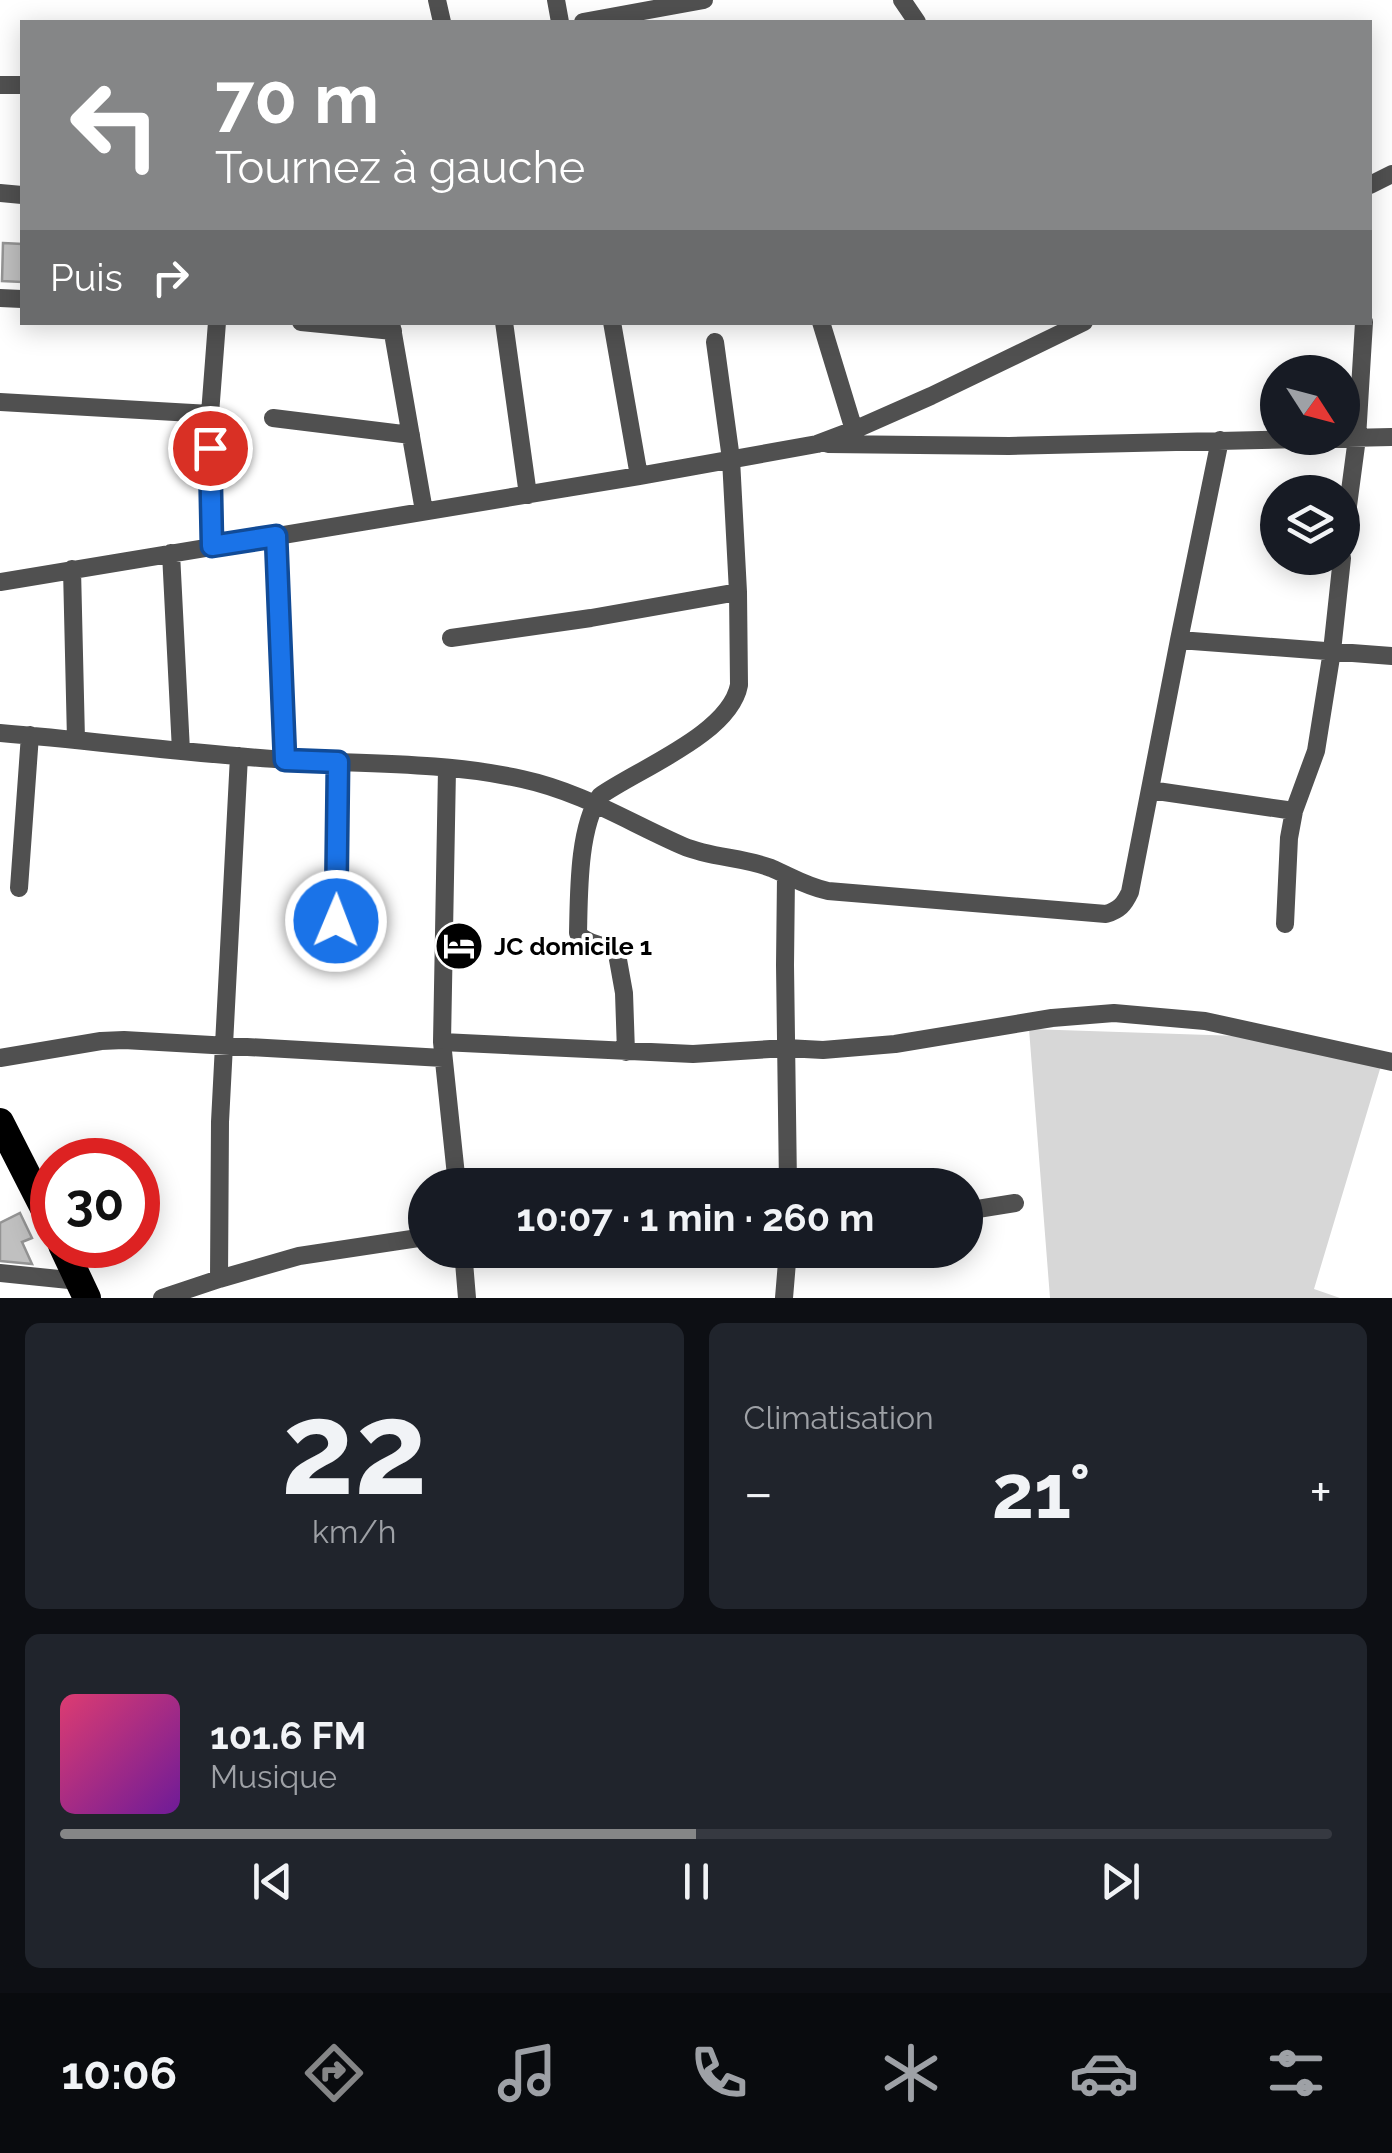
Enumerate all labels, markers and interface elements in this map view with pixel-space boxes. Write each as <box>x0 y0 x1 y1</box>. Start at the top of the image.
text: 70 m <box>215 57 379 139</box>
icon: left <box>50 60 180 190</box>
text: Tournez à gauche <box>215 141 585 194</box>
icon: right <box>143 250 198 305</box>
text: Puis <box>50 255 123 300</box>
north arrow <box>1260 355 1360 455</box>
map controls <box>1260 355 1360 575</box>
pin <box>168 406 253 491</box>
icon: arrive <box>183 421 238 476</box>
button: layers <box>1260 475 1360 575</box>
position arrow <box>284 869 388 973</box>
hotel icon: JC domicile 1 <box>433 920 485 972</box>
place label: JC domicile 1 <box>494 931 652 961</box>
speed limit sign: 30 <box>30 1138 160 1268</box>
text: 10:07 · 1 min · 260 m <box>517 1195 874 1240</box>
text: 22 <box>281 1372 428 1524</box>
text: Climatisation <box>744 1399 934 1436</box>
text: 21° <box>992 1447 1091 1536</box>
text: − <box>744 1460 773 1525</box>
text: + <box>1309 1460 1332 1525</box>
text: km/h <box>312 1513 396 1550</box>
text: 101.6 FM <box>210 1713 366 1758</box>
text: Musique <box>210 1758 337 1795</box>
icon: previous <box>245 1854 300 1909</box>
icon: pause <box>669 1854 724 1909</box>
icon: next <box>1093 1854 1148 1909</box>
icon: directions <box>299 2038 369 2108</box>
icon: music <box>492 2038 562 2108</box>
icon: phone <box>684 2038 754 2108</box>
icon: climate <box>876 2038 946 2108</box>
icon: car <box>1069 2038 1139 2108</box>
icon: filters <box>1261 2038 1331 2108</box>
text: 10:06 <box>61 2047 177 2100</box>

